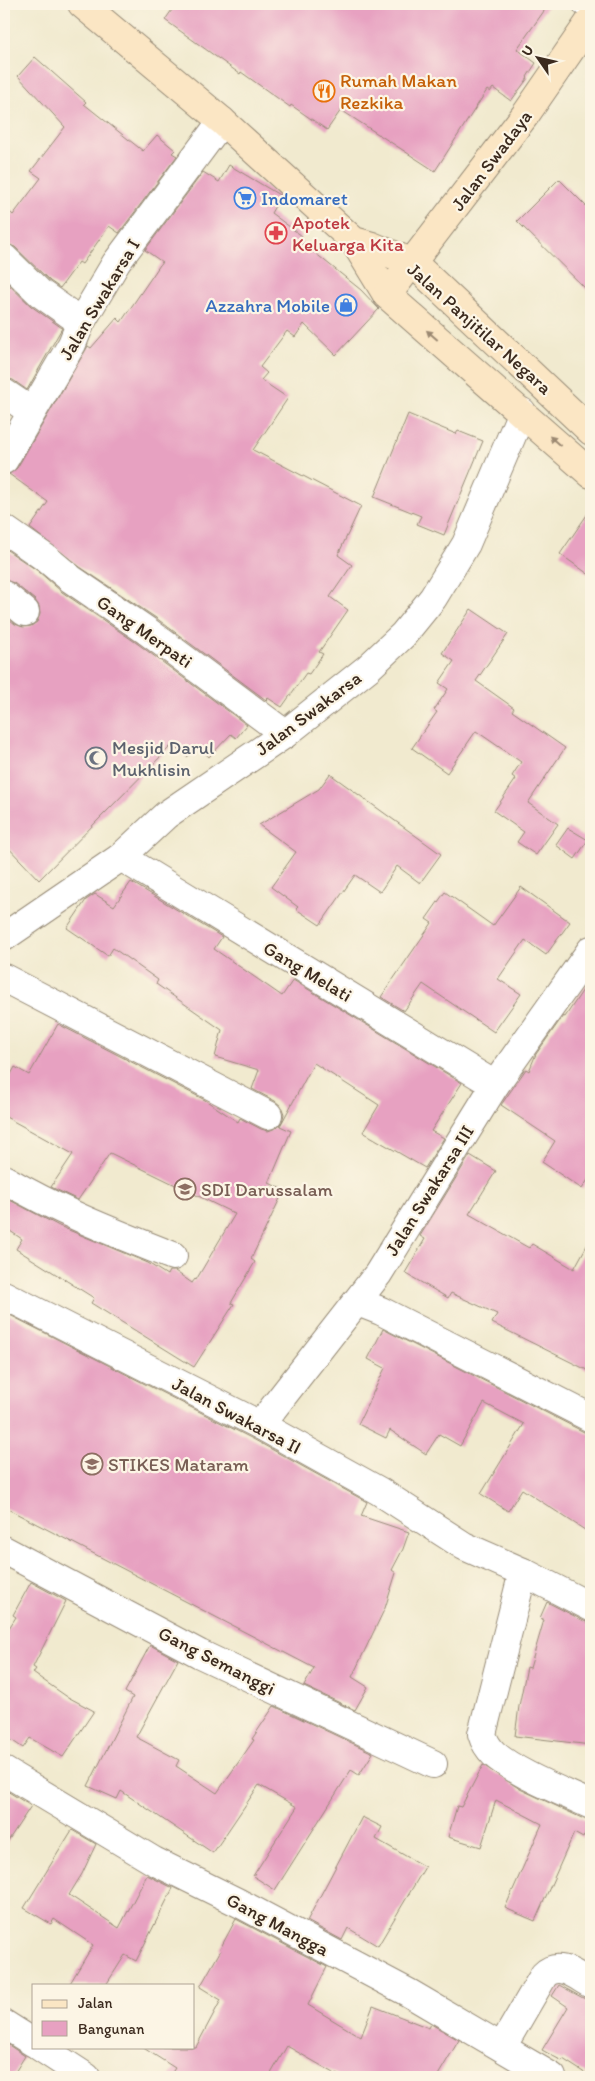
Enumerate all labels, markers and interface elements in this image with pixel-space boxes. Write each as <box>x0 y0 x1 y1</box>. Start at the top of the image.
north arrow <box>512 32 562 82</box>
text: U <box>518 42 537 60</box>
place label: Rumah Makan Rezkika <box>340 69 457 114</box>
restaurant icon: Rumah Makan Rezkika <box>312 79 336 103</box>
street label: Jalan Swadaya <box>446 105 537 215</box>
supermarket icon: Indomaret <box>233 186 257 210</box>
place label: Indomaret <box>261 187 348 210</box>
place label: Apotek Keluarga Kita <box>292 211 404 256</box>
pharmacy icon: Apotek Keluarga Kita <box>264 221 288 245</box>
street label: Jalan Swakarsa I <box>54 234 145 364</box>
street label: Jalan Panjitilar Negara <box>403 258 557 399</box>
shop icon: Azzahra Mobile <box>334 293 358 317</box>
place label: Azzahra Mobile <box>205 294 330 317</box>
one-way arrow <box>426 329 439 340</box>
one-way arrow <box>549 435 561 447</box>
street label: Gang Merpati <box>92 590 197 673</box>
street label: Jalan Swakarsa <box>251 666 366 761</box>
place label: Mesjid Darul Mukhlisin <box>112 736 215 781</box>
mosque icon: Mesjid Darul Mukhlisin <box>84 746 108 770</box>
street label: Gang Melati <box>259 936 356 1007</box>
street label: Jalan Swakarsa III <box>380 1121 479 1260</box>
school or university icon: SDI Darussalam <box>173 1177 197 1201</box>
place label: SDI Darussalam <box>201 1178 334 1201</box>
street label: Jalan Swakarsa II <box>168 1372 305 1459</box>
school or university icon: STIKES Mataram <box>80 1452 104 1476</box>
place label: STIKES Mataram <box>108 1453 249 1476</box>
street label: Gang Semanggi <box>154 1621 279 1700</box>
street label: Gang Mangga <box>223 1888 333 1961</box>
legend <box>32 1984 195 2048</box>
text: Jalan <box>78 1994 112 2012</box>
text: Bangunan <box>78 2020 145 2038</box>

